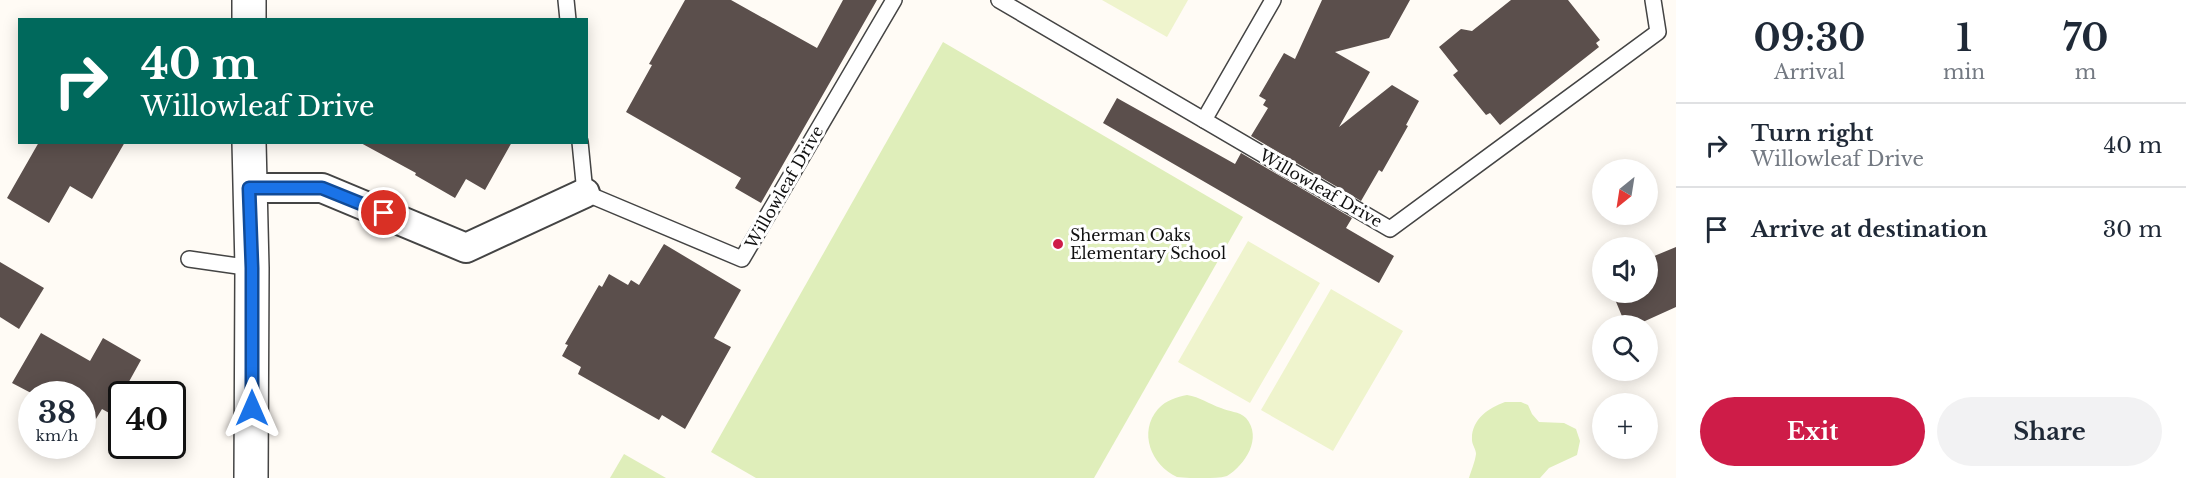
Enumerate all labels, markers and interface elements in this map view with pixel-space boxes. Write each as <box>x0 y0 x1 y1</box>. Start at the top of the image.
text: 09:30 <box>1754 16 1865 61</box>
text: 1 <box>1956 16 1972 61</box>
text: 70 <box>2063 16 2108 61</box>
text: 40 m <box>141 38 258 90</box>
icon: right <box>42 42 120 120</box>
text: Arrival <box>1774 60 1845 84</box>
text: min <box>1943 60 1985 84</box>
text: m <box>2075 60 2096 84</box>
text: Willowleaf Drive <box>141 90 374 123</box>
text: Turn right <box>1751 120 1873 147</box>
street label: Willowleaf Drive <box>740 122 827 253</box>
icon: right <box>1700 129 1733 162</box>
text: 40 m <box>2104 132 2162 159</box>
street label: Willowleaf Drive <box>1255 144 1386 231</box>
text: Willowleaf Drive <box>1751 147 1924 171</box>
north arrow <box>1592 159 1658 225</box>
map controls <box>1592 159 1658 459</box>
pin <box>358 187 409 238</box>
icon: arrive <box>367 196 400 229</box>
icon: arrive <box>1700 213 1733 246</box>
text: Arrive at destination <box>1751 216 1988 243</box>
text: 30 m <box>2103 216 2162 243</box>
place label: Sherman Oaks Elementary School <box>1070 225 1226 263</box>
marker: Sherman Oaks Elementary School <box>1051 237 1065 251</box>
button: sound <box>1592 237 1658 303</box>
button: search <box>1592 315 1658 381</box>
position arrow <box>220 376 284 440</box>
speed limit sign: 40 <box>108 381 186 459</box>
button: + <box>1592 393 1658 459</box>
text: 38 <box>38 394 76 431</box>
button: Exit <box>1700 397 1925 466</box>
button: Share <box>1937 397 2162 466</box>
text: km/h <box>36 426 78 445</box>

